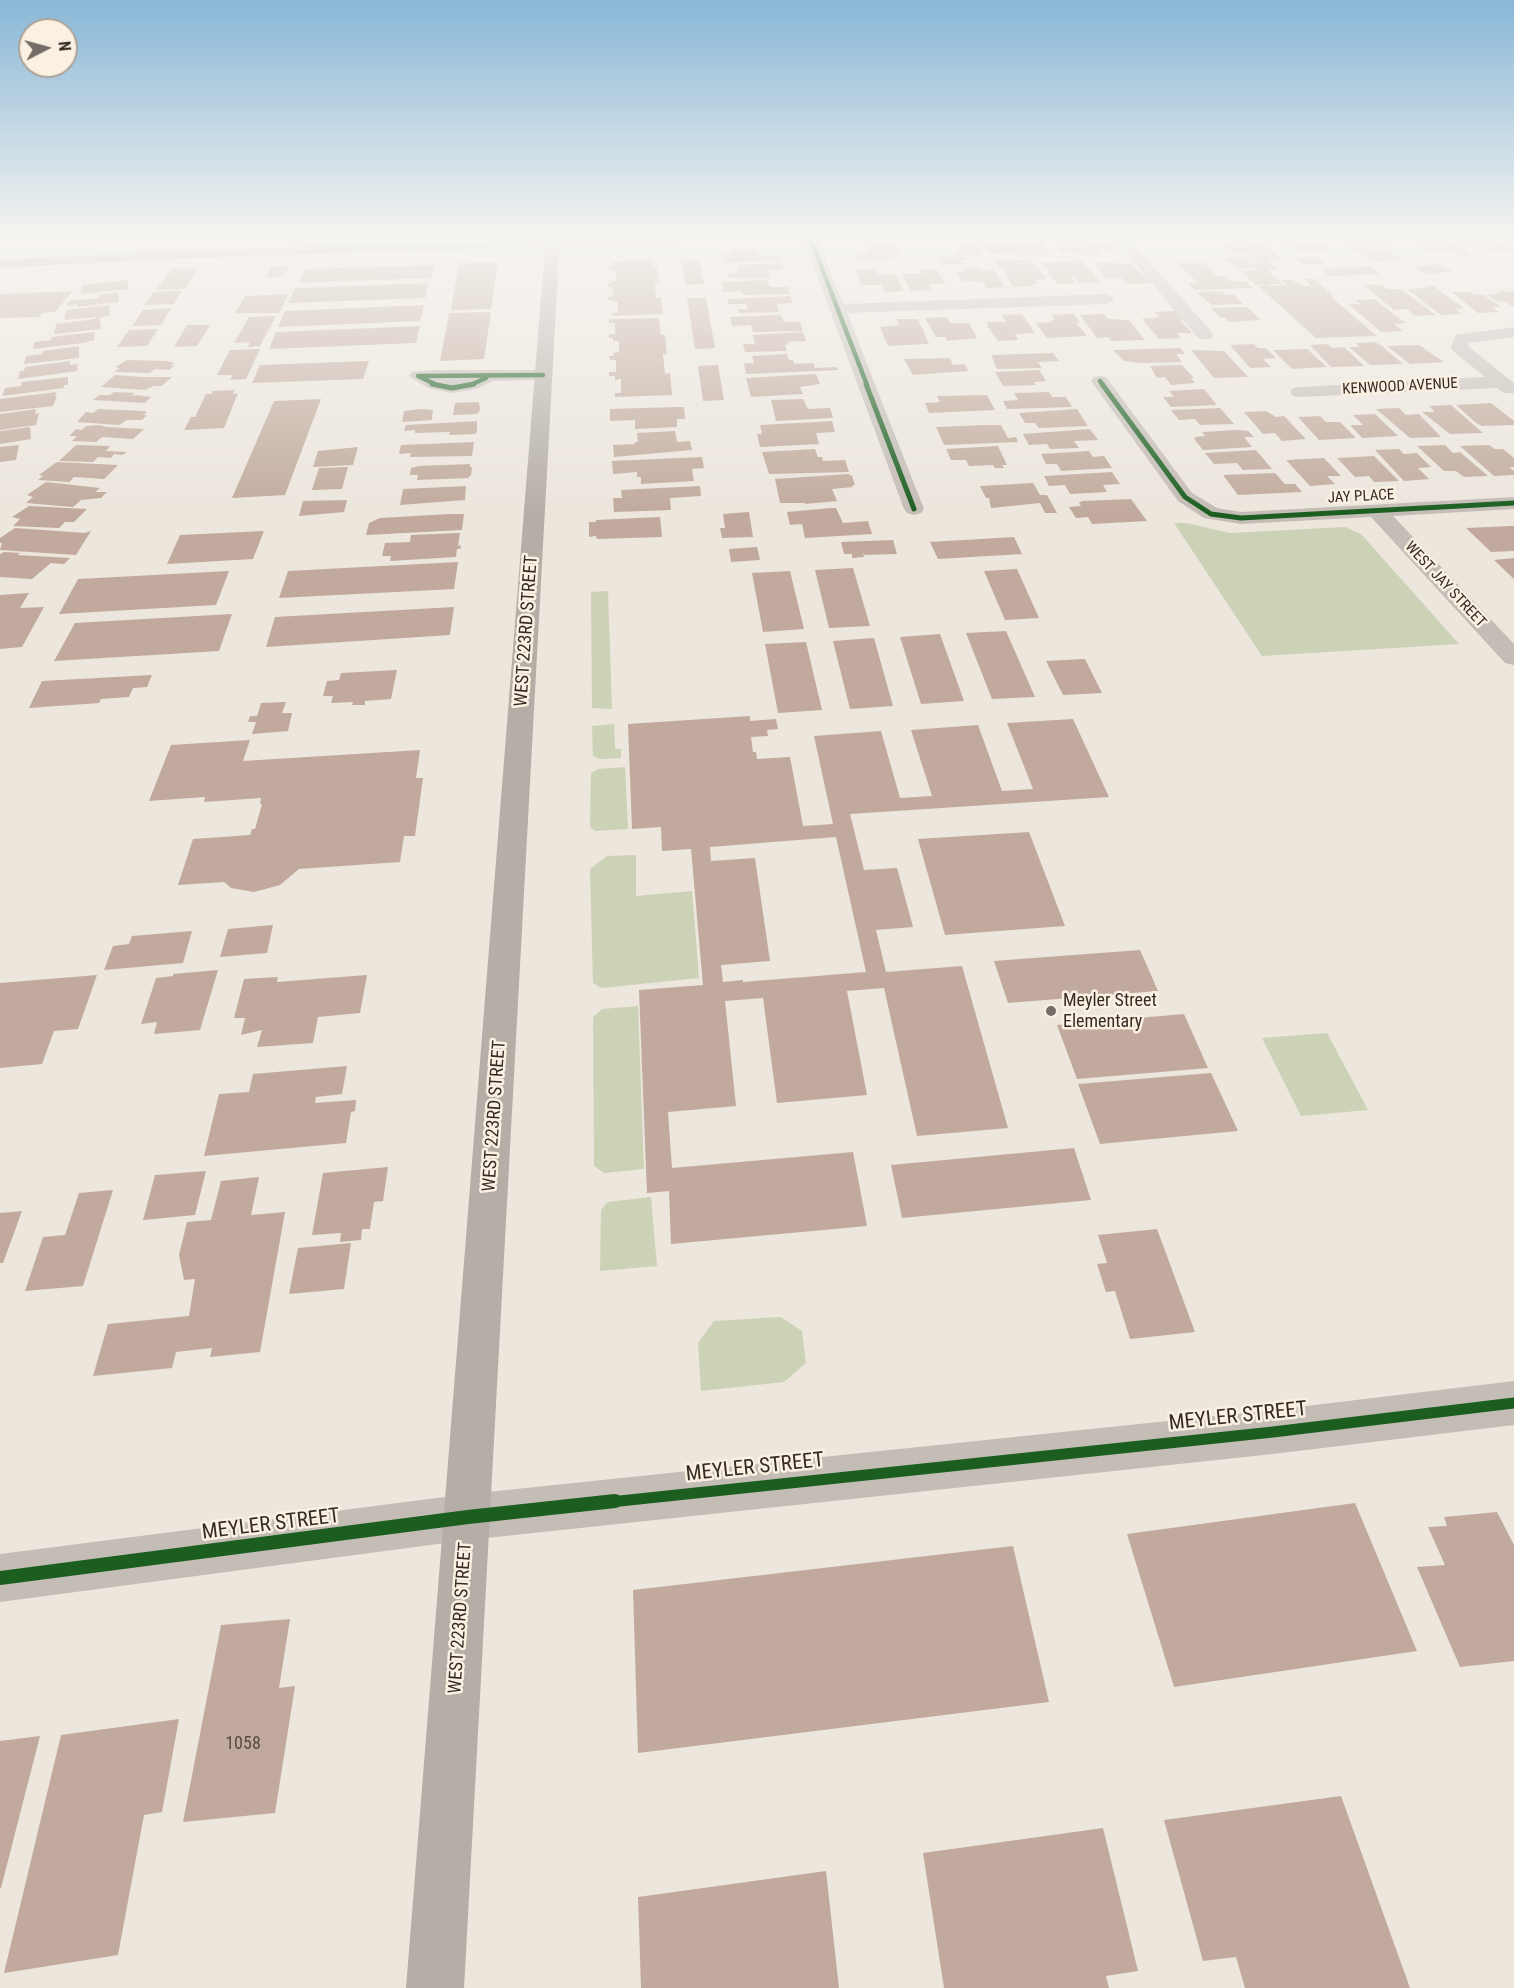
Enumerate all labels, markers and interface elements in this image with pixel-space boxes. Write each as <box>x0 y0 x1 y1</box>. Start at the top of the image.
north arrow <box>18 18 78 78</box>
text: N <box>54 40 74 52</box>
street label: KENWOOD AVENUE <box>1342 375 1458 399</box>
street label: JAY PLACE <box>1327 486 1395 508</box>
street label: WEST JAY STREET <box>1401 538 1489 632</box>
street label: WEST 223RD STREET <box>511 555 543 707</box>
place label: Meyler Street Elementary <box>1063 990 1157 1032</box>
marker: Meyler Street Elementary <box>1044 1004 1058 1018</box>
street label: WEST 223RD STREET <box>479 1040 511 1192</box>
street label: MEYLER STREET <box>1168 1397 1308 1437</box>
street label: MEYLER STREET <box>685 1448 825 1488</box>
street label: MEYLER STREET <box>201 1504 341 1546</box>
street label: WEST 223RD STREET <box>445 1542 477 1694</box>
house number: 1058 <box>225 1733 261 1755</box>

